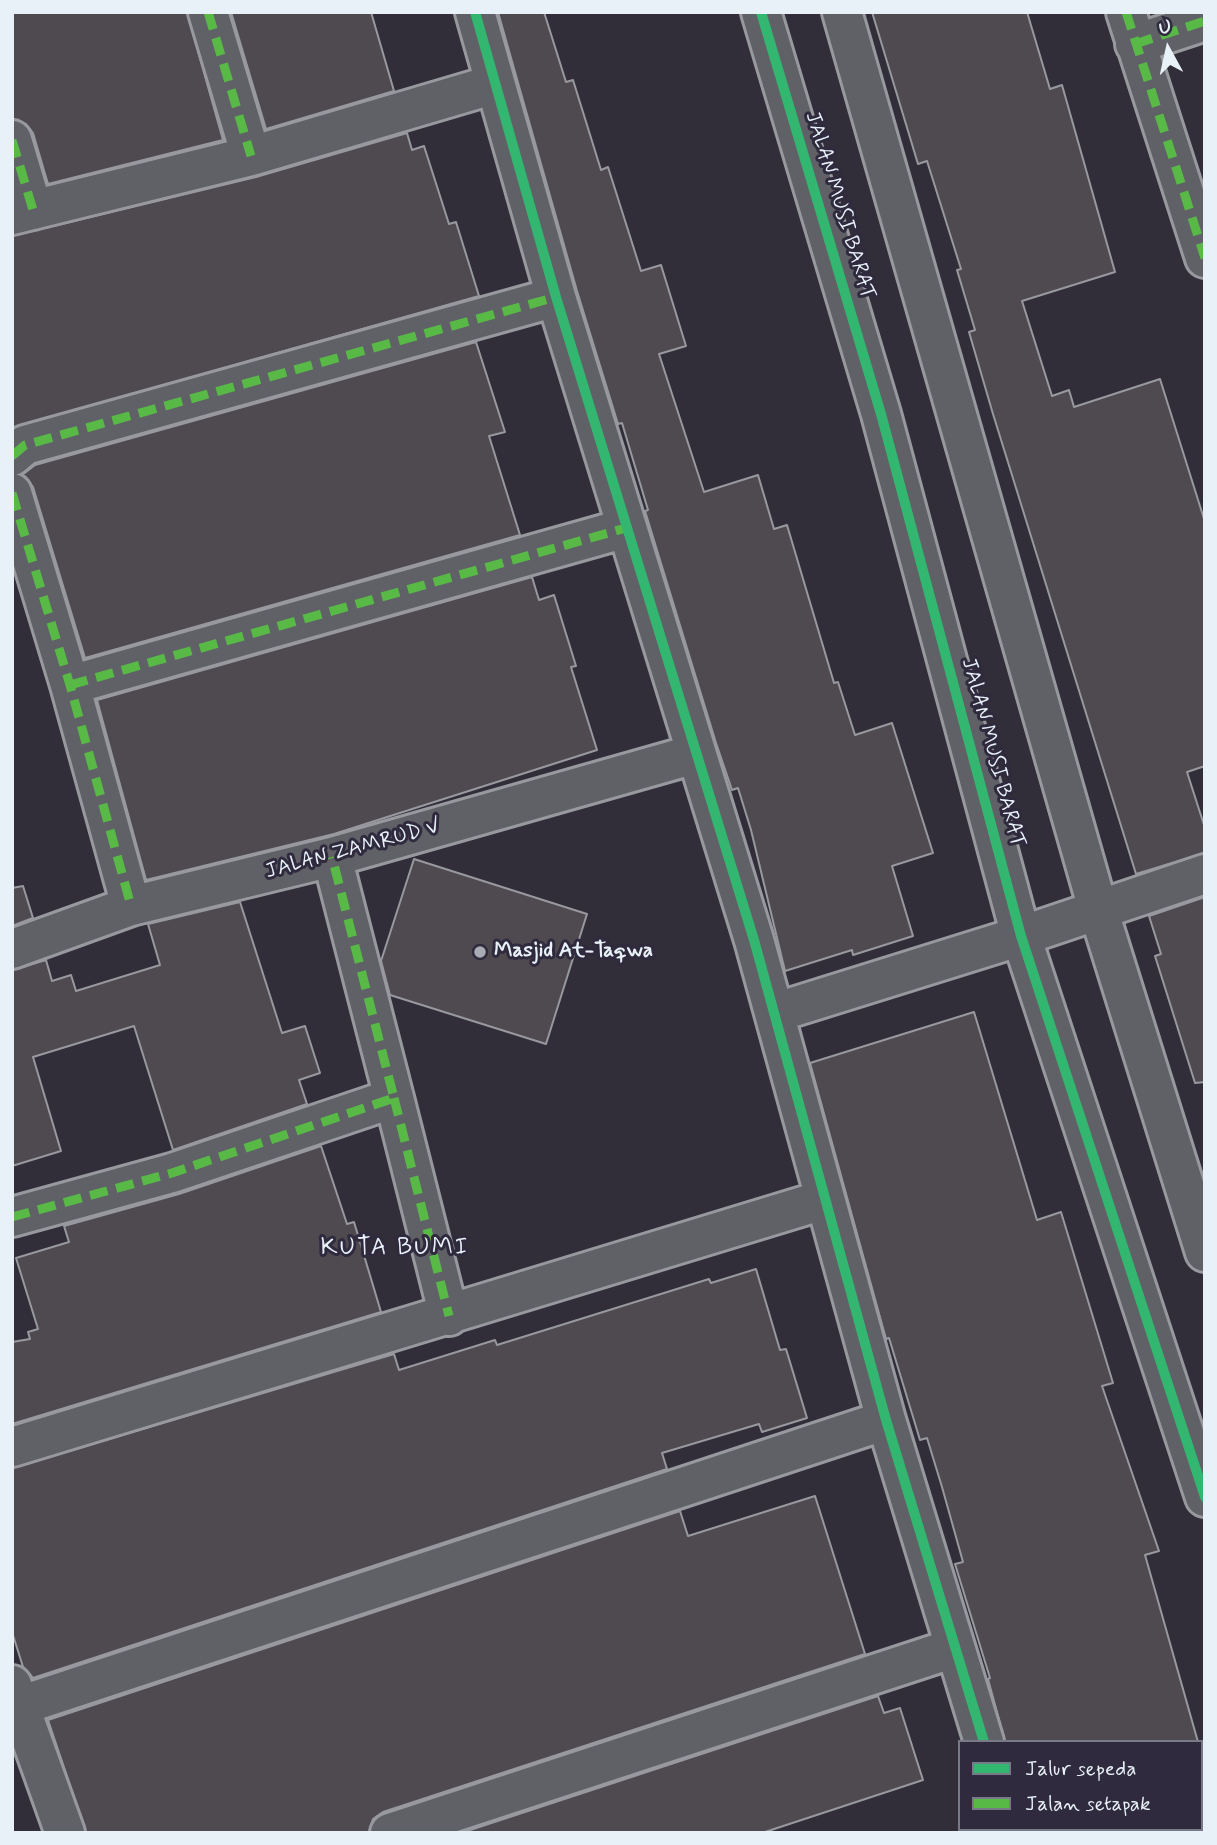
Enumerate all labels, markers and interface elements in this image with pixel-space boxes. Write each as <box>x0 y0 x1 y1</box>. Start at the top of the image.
north arrow <box>1133 14 1203 84</box>
text: U <box>1157 14 1173 41</box>
street label: JALAN MUSI BARAT <box>798 109 880 303</box>
street label: JALAN MUSI BARAT <box>955 656 1029 850</box>
street label: JALAN ZAMRUD V <box>263 815 443 885</box>
place label: Masjid At-Taqwa <box>494 939 653 965</box>
marker: Masjid At-Taqwa <box>472 944 488 960</box>
district label: KUTA BUMI <box>320 1235 470 1263</box>
legend <box>958 1740 1203 1831</box>
text: Jalur sepeda <box>1025 1755 1136 1783</box>
text: Jalan setapak <box>1025 1790 1151 1818</box>

